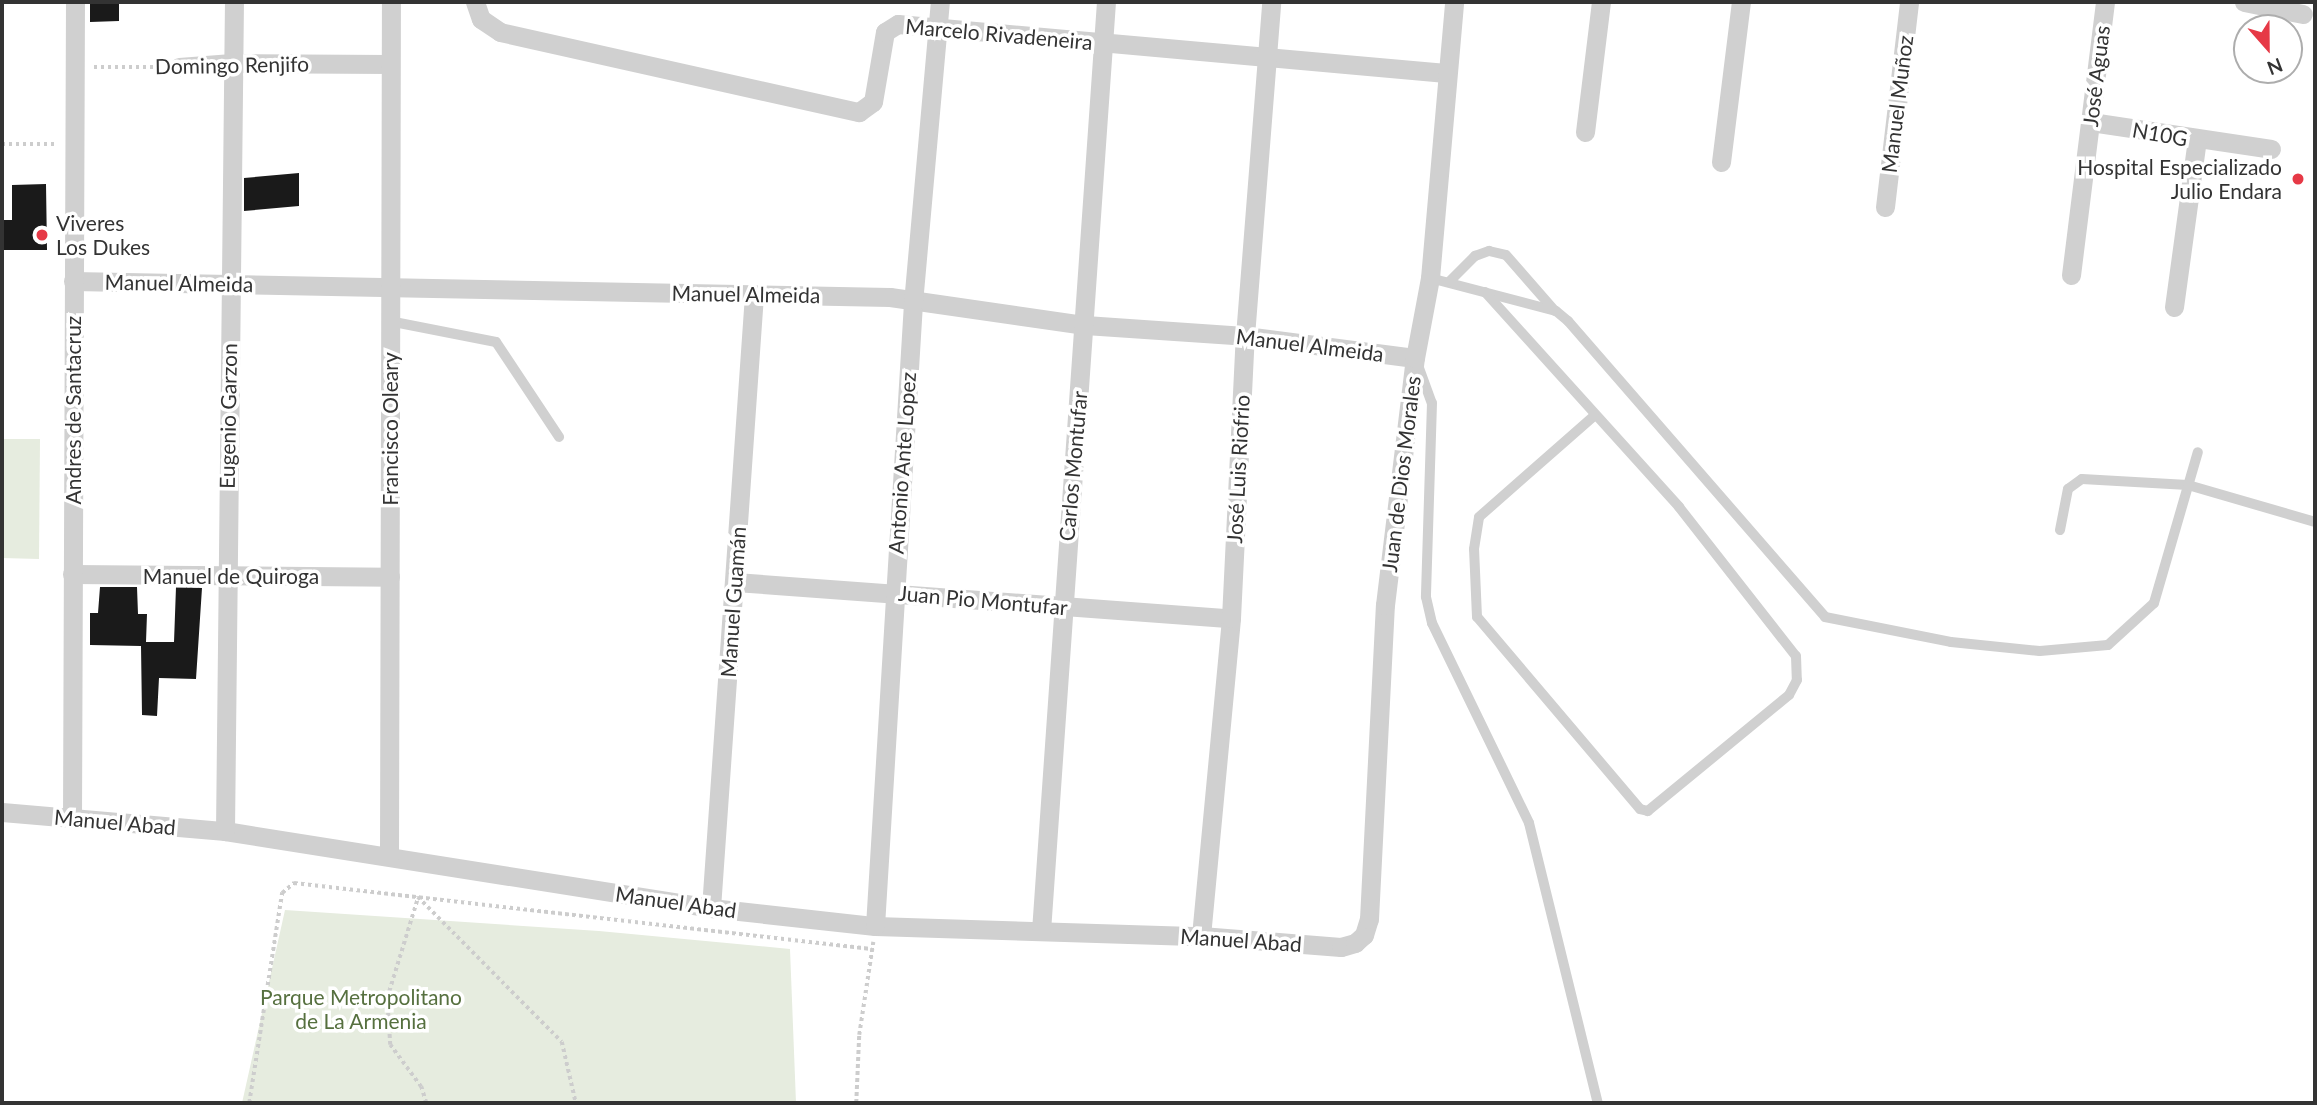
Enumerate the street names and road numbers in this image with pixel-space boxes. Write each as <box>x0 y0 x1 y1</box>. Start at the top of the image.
street label: Marcelo Rivadeneira <box>904 13 1094 55</box>
street label: José Aguas <box>2077 24 2115 128</box>
street label: Manuel Muñoz <box>1876 34 1918 174</box>
street label: Domingo Renjifo <box>155 51 309 79</box>
street label: N10G <box>2130 117 2190 151</box>
street label: Manuel Almeida <box>104 269 254 297</box>
street label: Manuel Almeida <box>671 280 821 308</box>
street label: Andres de Santacruz <box>60 316 86 504</box>
street label: Manuel Almeida <box>1234 323 1386 367</box>
street label: Eugenio Garzon <box>214 343 242 489</box>
street label: Francisco Oleary <box>377 352 403 506</box>
street label: Antonio Ante Lopez <box>883 371 921 555</box>
street label: Juan de Dios Morales <box>1376 375 1426 573</box>
street label: Carlos Montufar <box>1054 390 1092 542</box>
street label: José Luis Riofrio <box>1222 394 1254 544</box>
street label: Manuel Guamán <box>715 526 751 678</box>
street label: Manuel de Quiroga <box>143 563 319 589</box>
street label: Juan Pio Montufar <box>897 580 1069 620</box>
street label: Manuel Abad <box>53 804 177 840</box>
street label: Manuel Abad <box>614 881 738 923</box>
street label: Manuel Abad <box>1179 923 1303 957</box>

